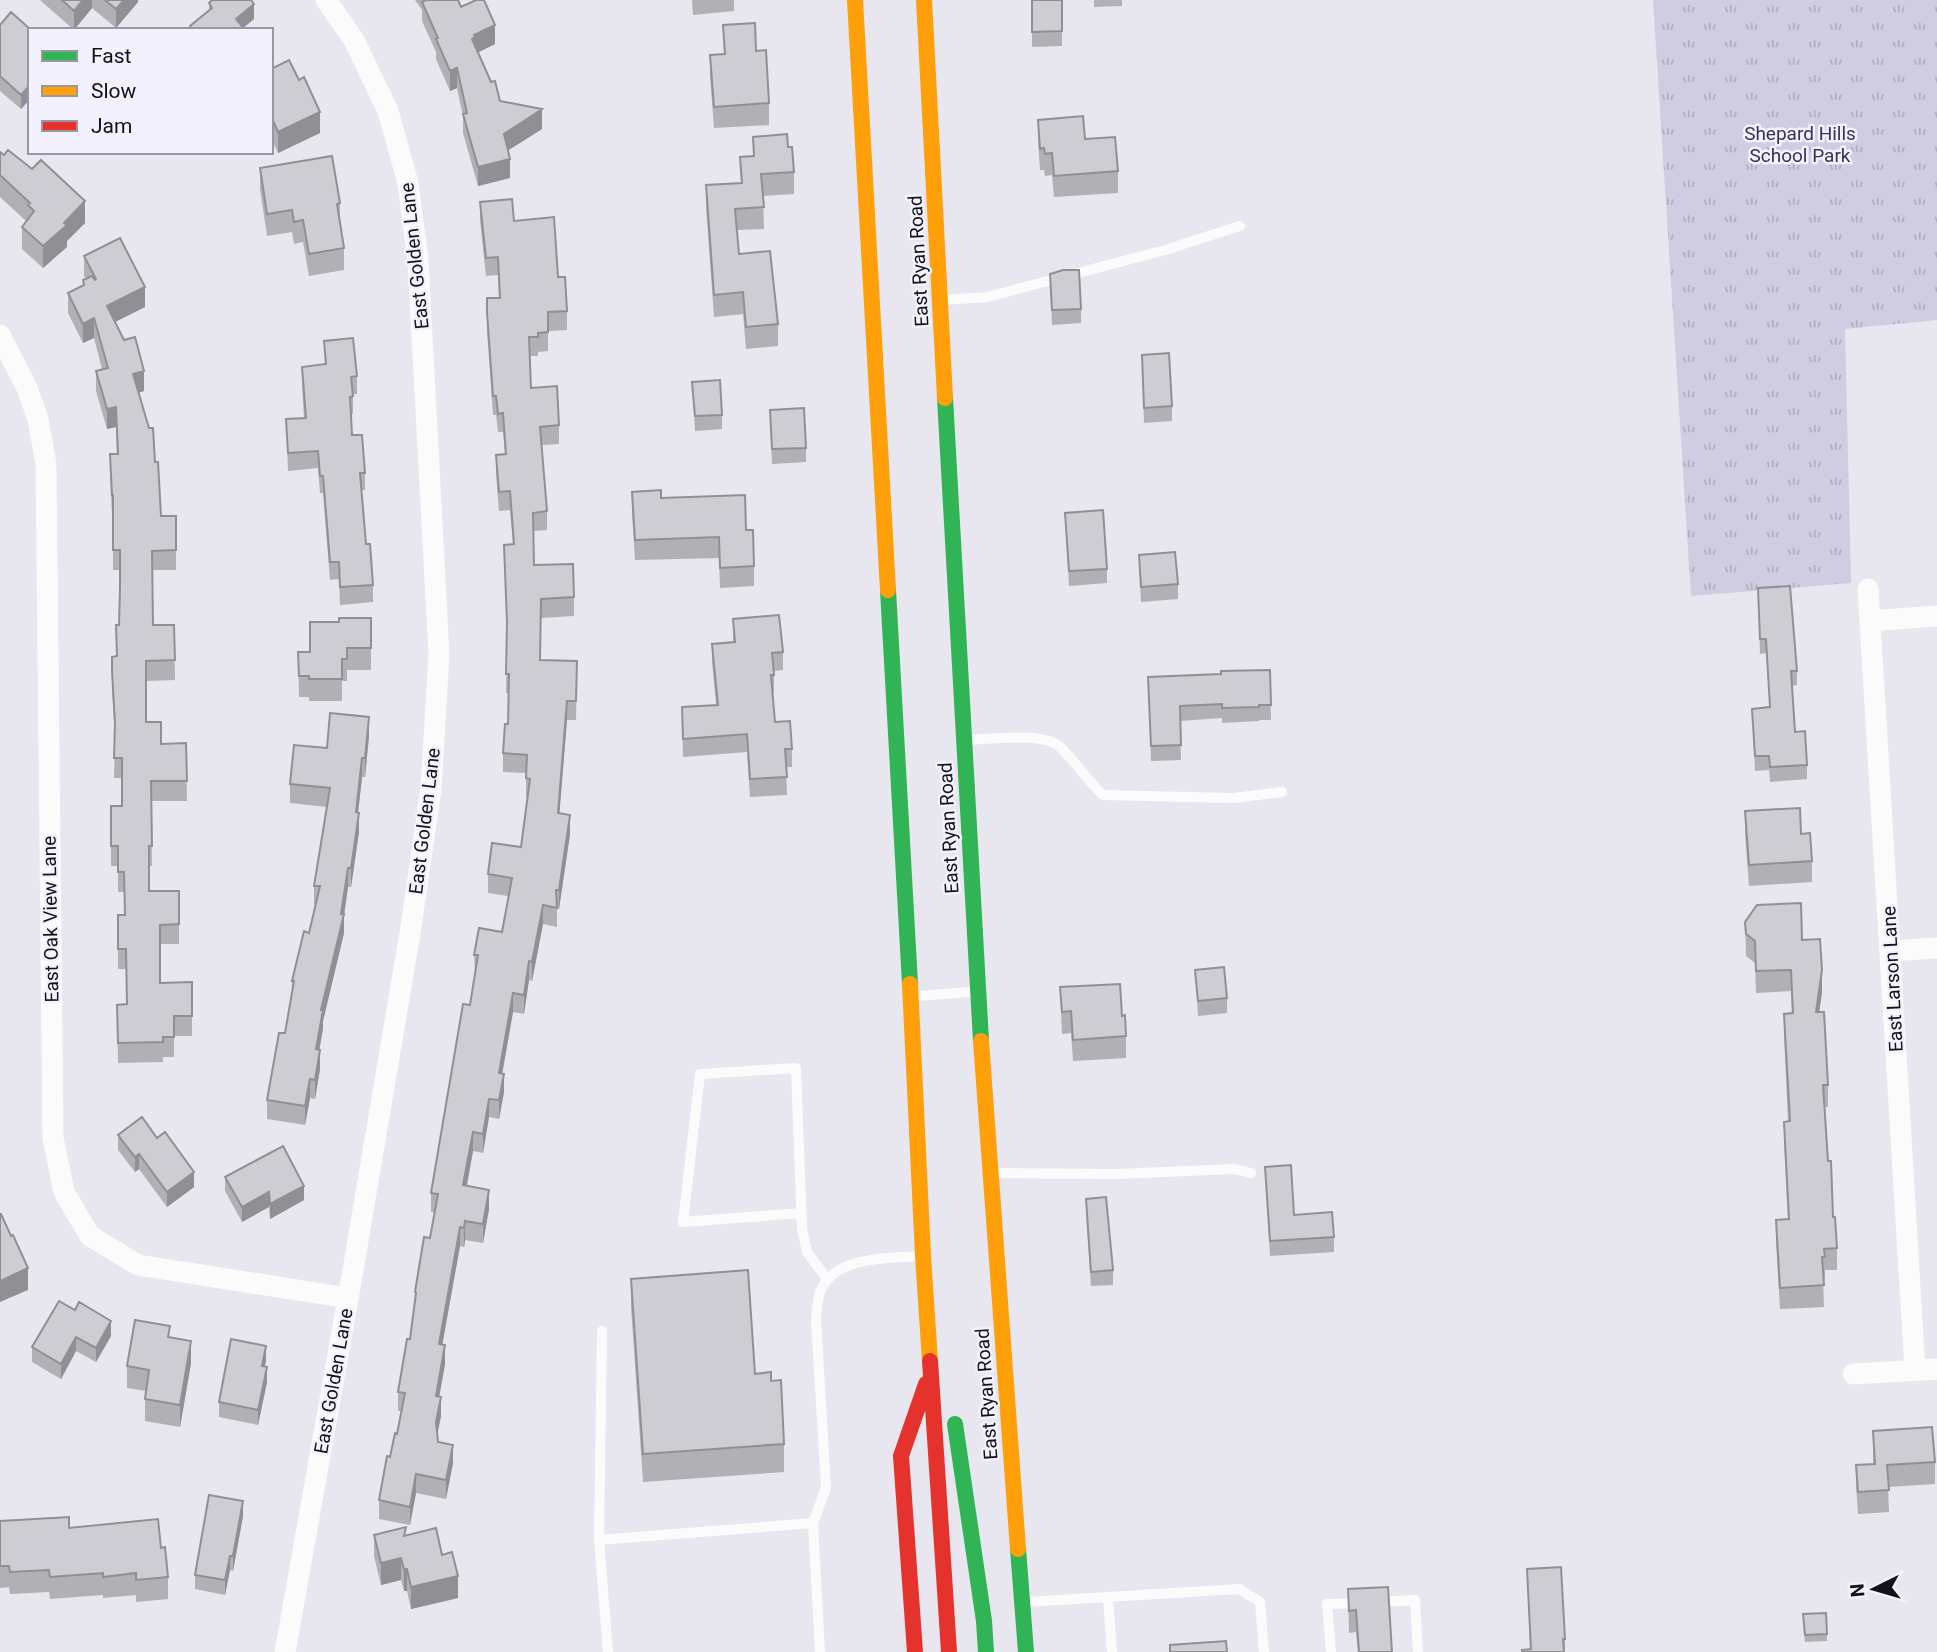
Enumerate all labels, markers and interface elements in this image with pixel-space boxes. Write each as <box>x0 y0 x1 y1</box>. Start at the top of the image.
legend <box>28 28 273 154</box>
text: Fast <box>91 44 132 68</box>
text: Slow <box>91 79 137 103</box>
text: Jam <box>91 114 132 138</box>
park label: Shepard Hills School Park <box>1744 122 1856 167</box>
street label: East Golden Lane <box>395 181 434 330</box>
street label: East Ryan Road <box>904 195 933 327</box>
street label: East Golden Lane <box>404 747 445 896</box>
street label: East Ryan Road <box>934 762 963 894</box>
street label: East Oak View Lane <box>38 836 63 1002</box>
street label: East Larson Lane <box>1877 906 1908 1052</box>
street label: East Golden Lane <box>309 1307 358 1456</box>
street label: East Ryan Road <box>970 1328 1003 1460</box>
north arrow <box>1839 1554 1909 1624</box>
text: N <box>1846 1583 1870 1598</box>

